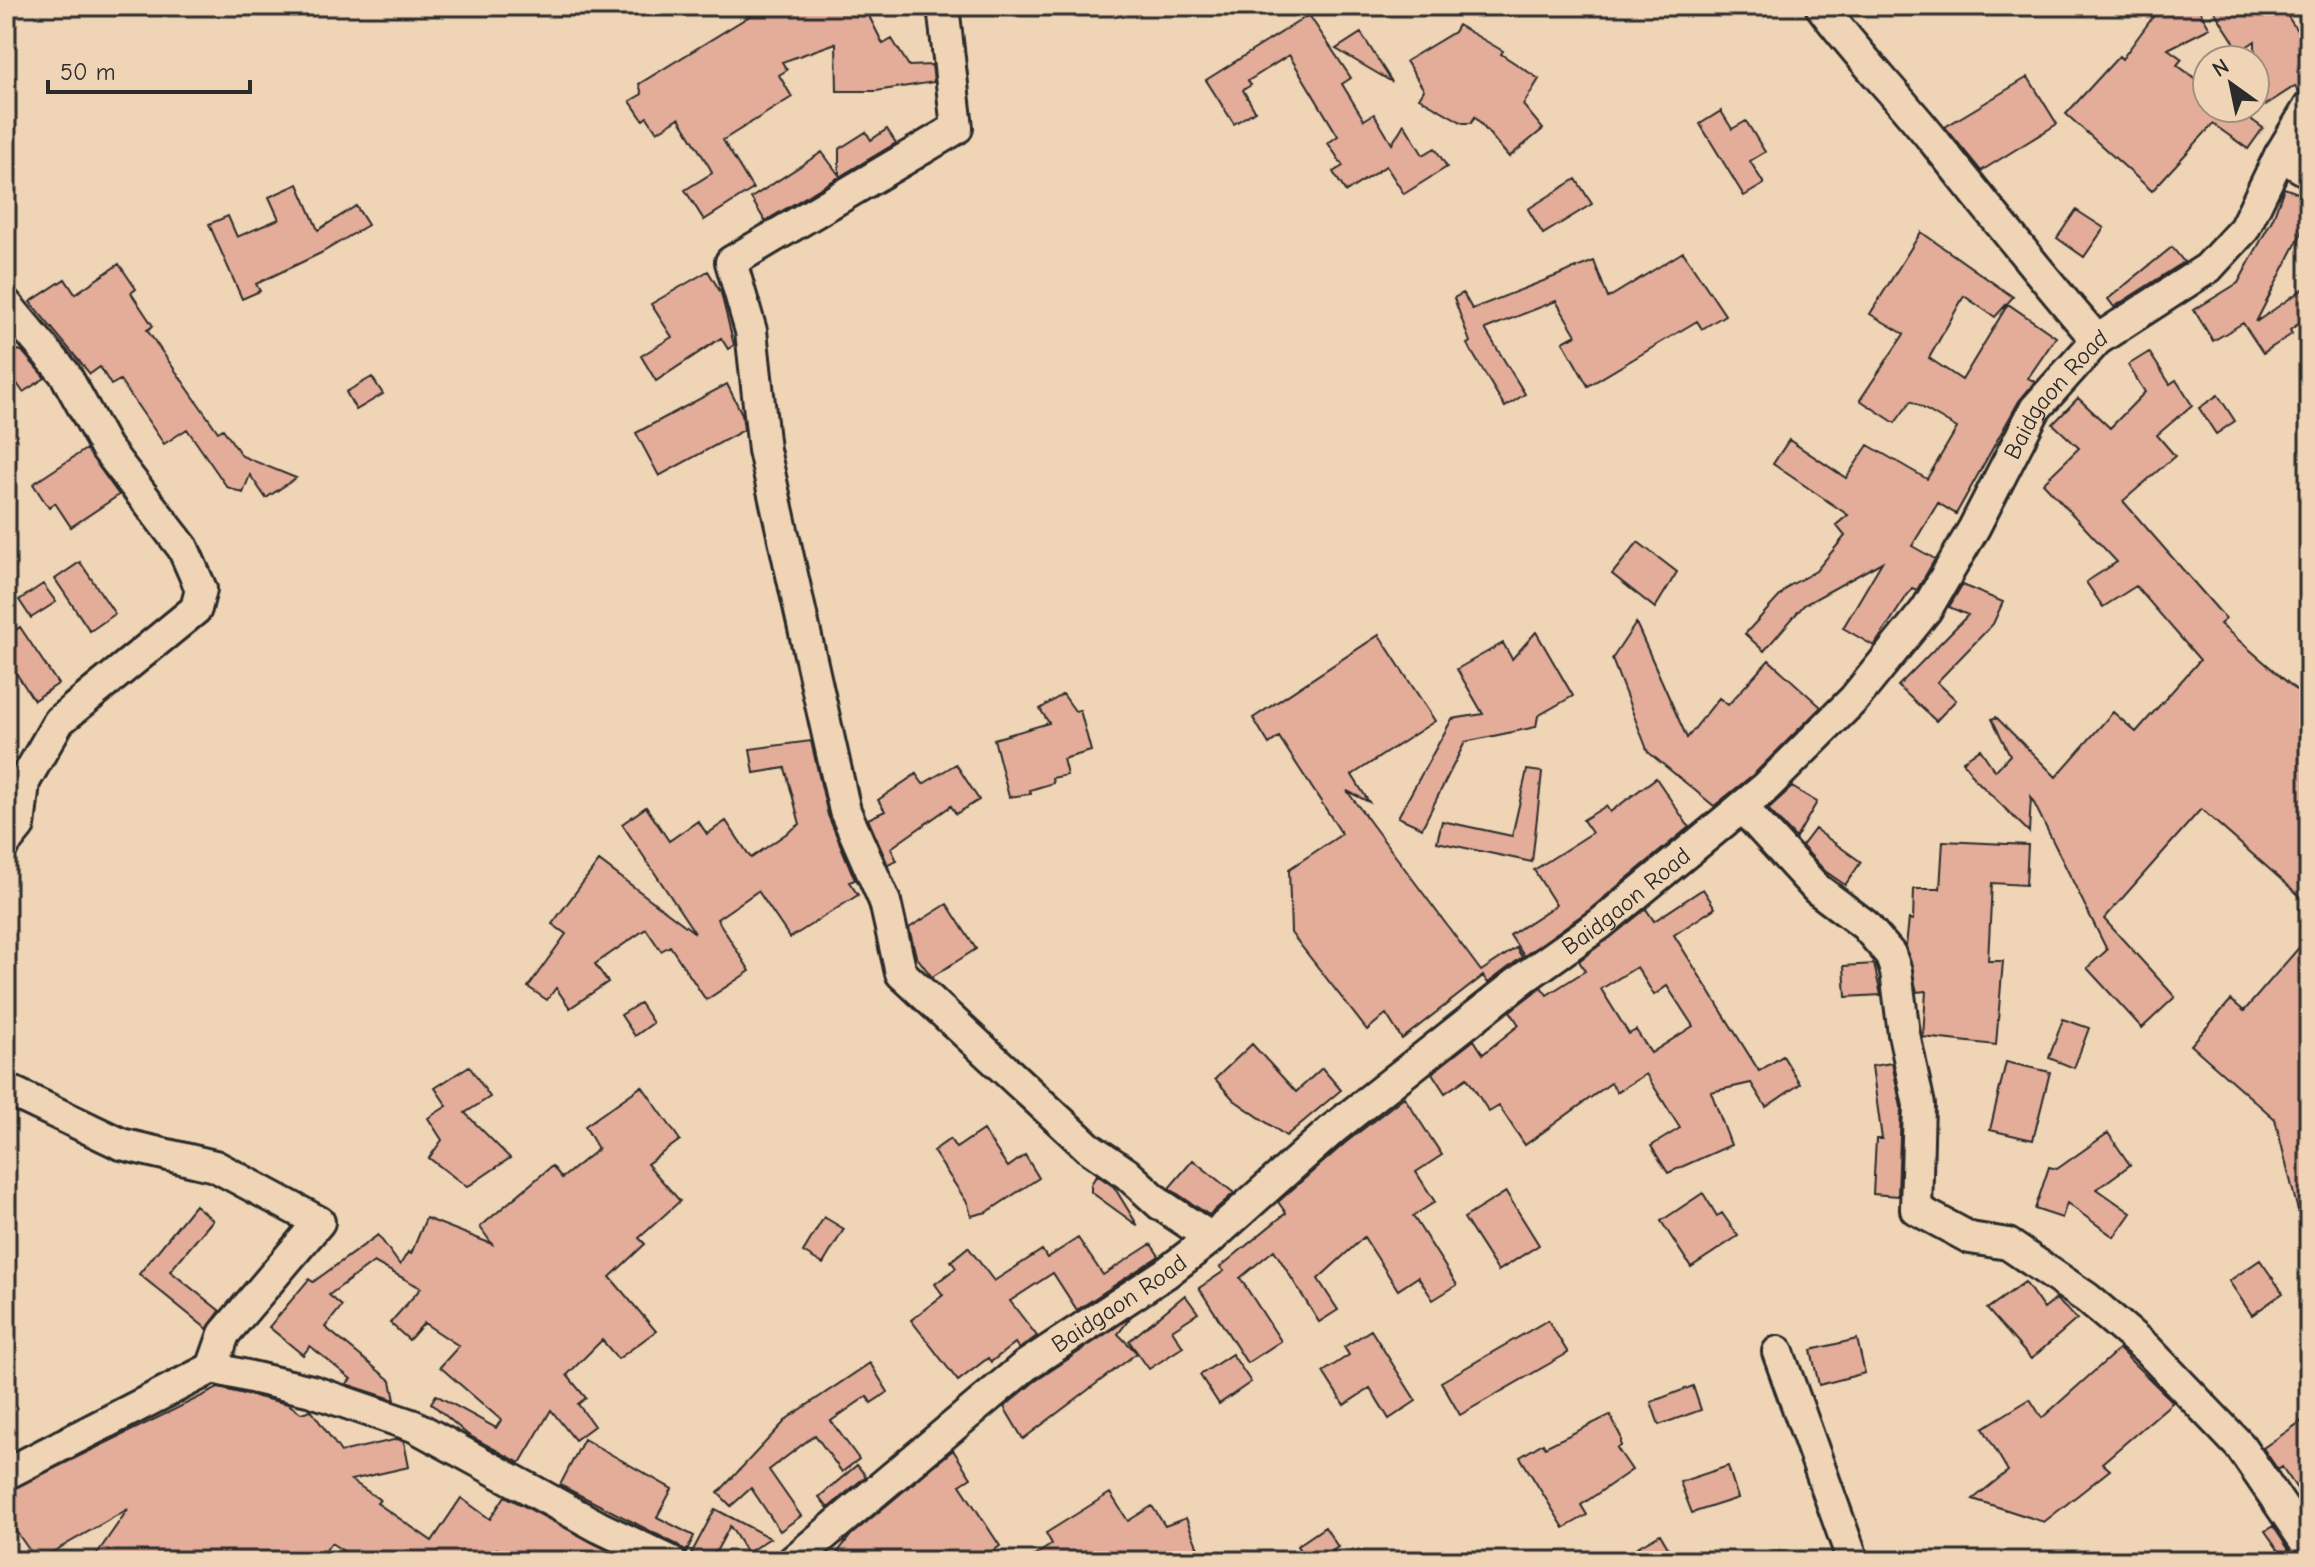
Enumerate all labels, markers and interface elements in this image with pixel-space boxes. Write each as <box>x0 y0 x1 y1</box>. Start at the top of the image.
scale bar <box>48 44 250 94</box>
north arrow <box>2191 44 2271 124</box>
text: N <box>2208 53 2234 83</box>
text: 50 m <box>60 58 116 86</box>
street label: Baidgaon Road <box>1998 323 2112 464</box>
street label: Baidgaon Road <box>1556 841 1696 961</box>
street label: Baidgaon Road <box>1046 1248 1192 1359</box>

